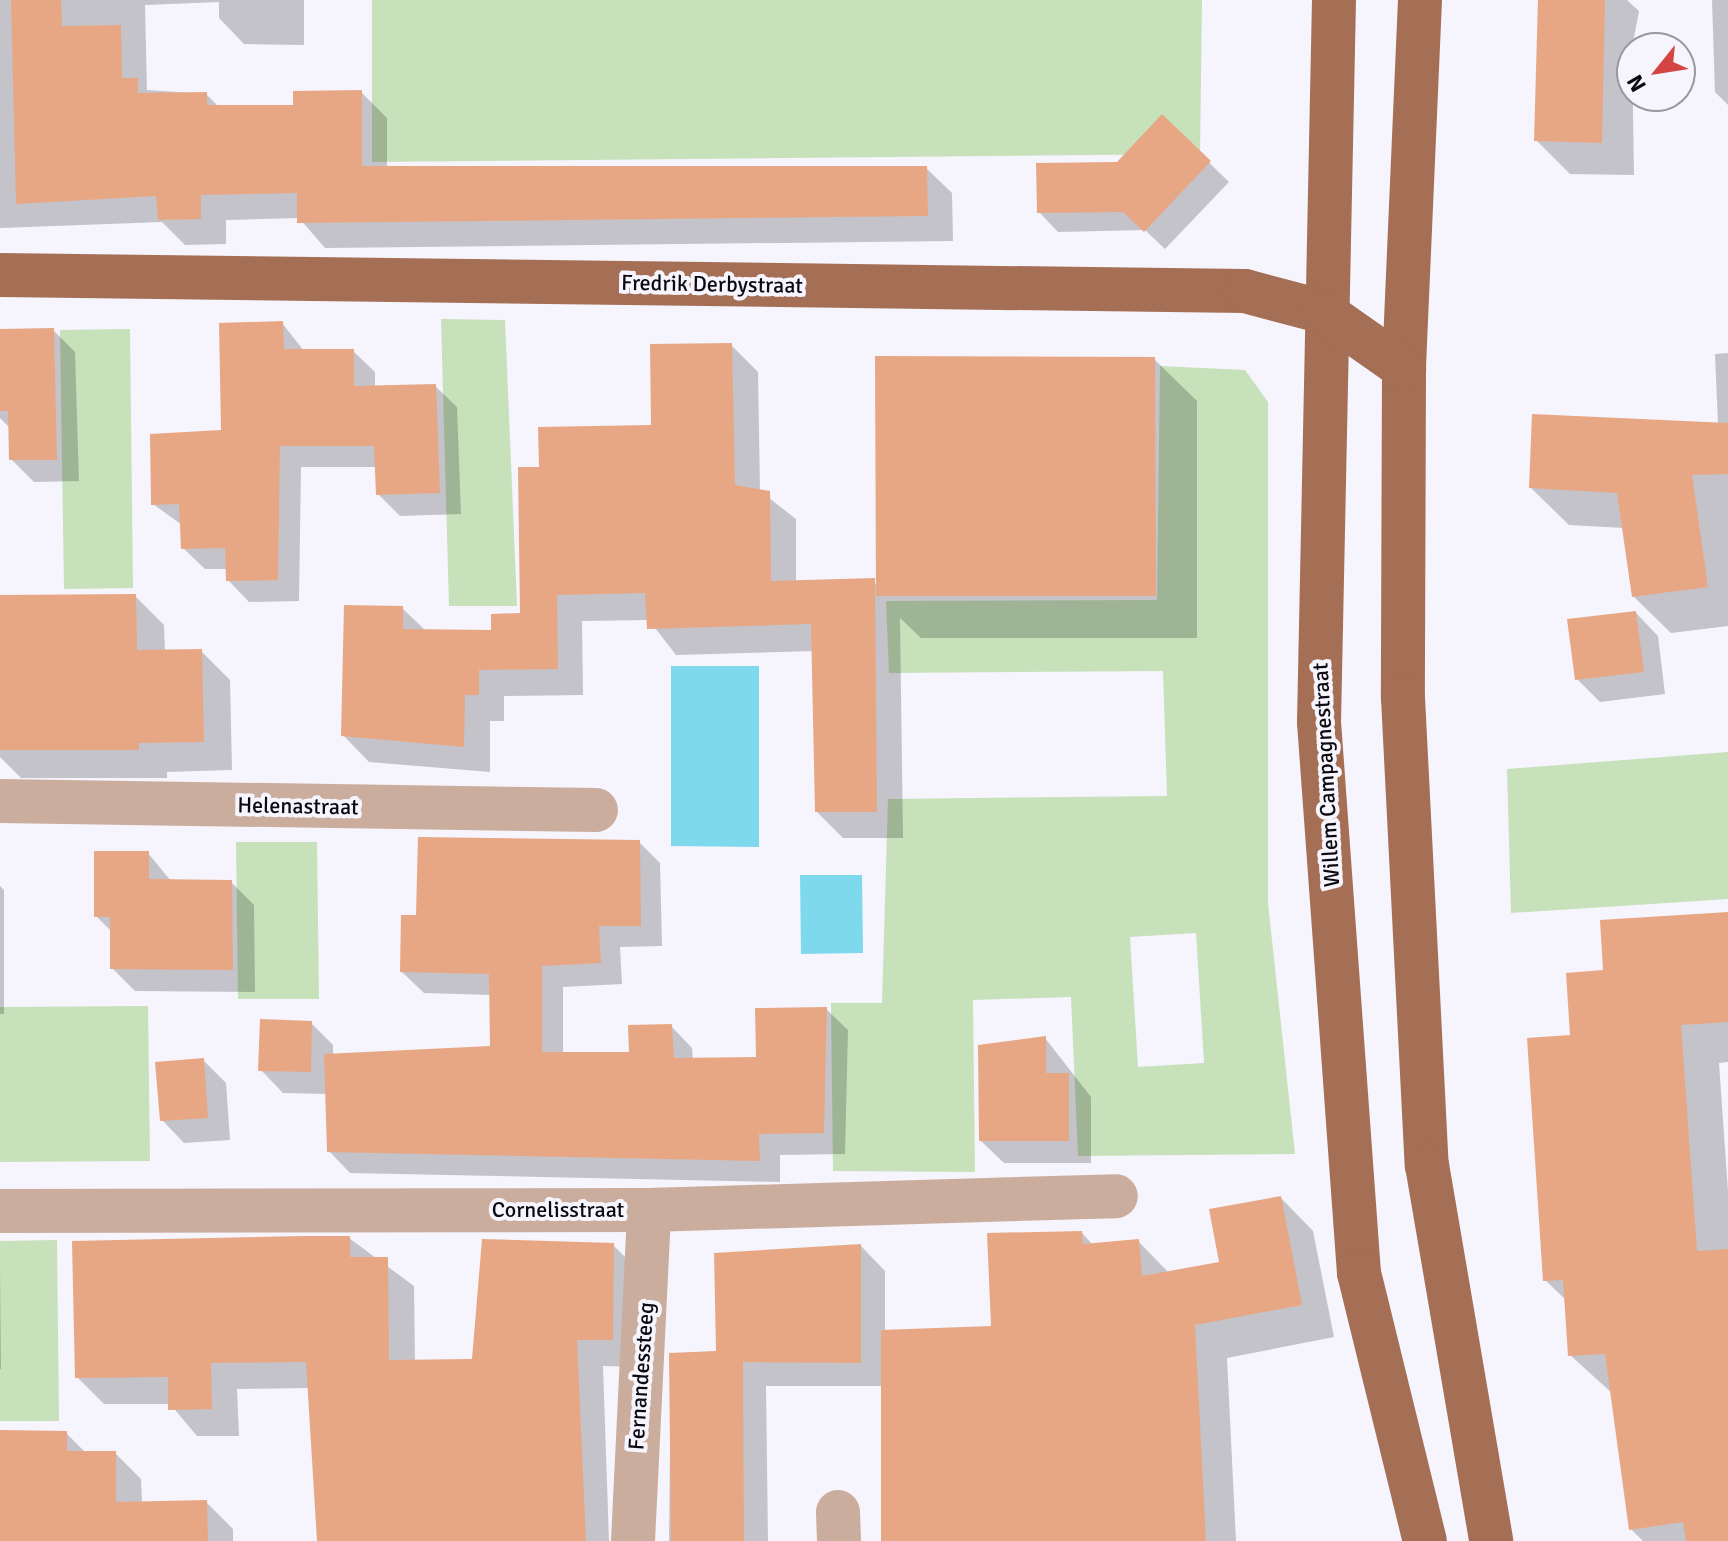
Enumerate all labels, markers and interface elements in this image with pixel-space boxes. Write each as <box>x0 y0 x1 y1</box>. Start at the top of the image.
north arrow <box>1616 32 1696 112</box>
text: N <box>1621 70 1652 97</box>
street label: Fredrik Derbystraat <box>621 269 803 299</box>
street label: Willem Campagnestraat <box>1307 662 1345 888</box>
street label: Helenastraat <box>237 792 359 820</box>
street label: Cornelisstraat <box>492 1197 624 1223</box>
street label: Fernandessteeg <box>623 1301 659 1451</box>

